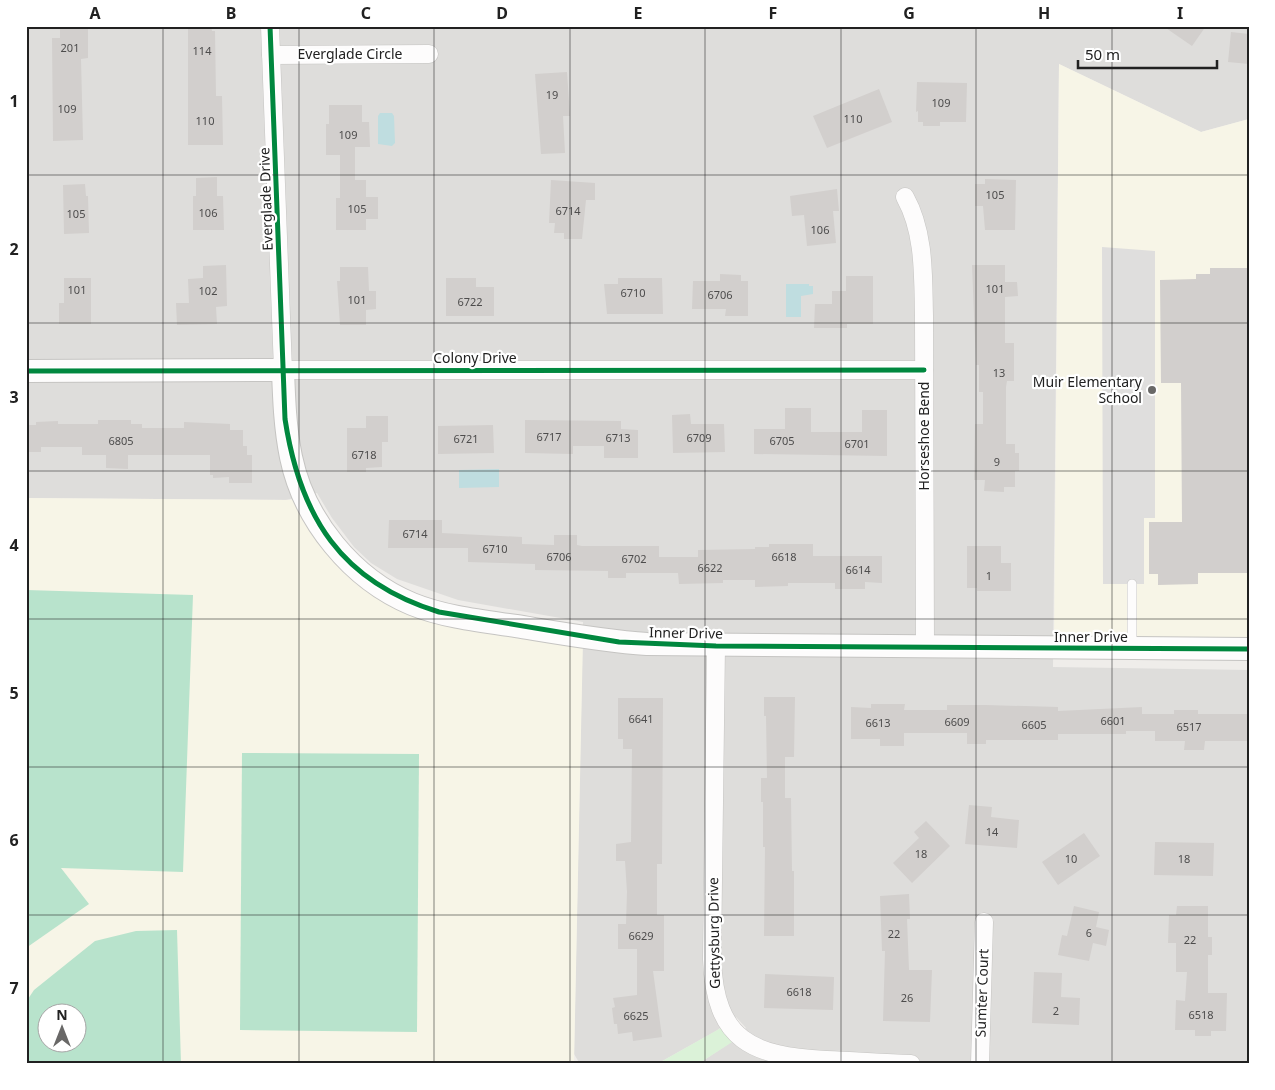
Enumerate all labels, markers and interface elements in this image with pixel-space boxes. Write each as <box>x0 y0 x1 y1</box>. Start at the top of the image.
text: A <box>89 2 101 24</box>
text: B <box>226 2 236 24</box>
text: C <box>361 2 371 24</box>
text: D <box>496 2 508 24</box>
text: E <box>634 2 643 24</box>
text: F <box>769 2 777 24</box>
text: G <box>903 2 915 24</box>
text: H <box>1038 2 1050 24</box>
text: I <box>1177 2 1183 24</box>
scale bar <box>1078 38 1216 70</box>
house number: 201 <box>61 40 79 55</box>
house number: 114 <box>193 43 212 58</box>
street label: Everglade Circle <box>298 44 403 63</box>
text: 50 m <box>1085 44 1120 64</box>
house number: 19 <box>546 87 558 102</box>
text: 1 <box>9 90 19 112</box>
house number: 109 <box>932 95 950 110</box>
house number: 109 <box>58 101 76 116</box>
house number: 110 <box>844 111 862 126</box>
house number: 110 <box>196 113 214 128</box>
house number: 109 <box>339 127 357 142</box>
street label: Everglade Drive <box>254 147 277 251</box>
house number: 105 <box>986 187 1004 202</box>
house number: 105 <box>348 201 366 216</box>
house number: 6714 <box>555 203 581 218</box>
house number: 106 <box>199 205 217 220</box>
house number: 105 <box>67 206 85 221</box>
house number: 106 <box>811 222 829 237</box>
text: 2 <box>9 238 19 260</box>
house number: 101 <box>986 281 1004 296</box>
house number: 101 <box>68 282 86 297</box>
house number: 102 <box>199 283 217 298</box>
house number: 6710 <box>620 285 646 300</box>
house number: 6706 <box>707 287 733 302</box>
house number: 101 <box>348 292 366 307</box>
house number: 6722 <box>457 294 483 309</box>
street label: Colony Drive <box>433 348 517 367</box>
house number: 13 <box>993 365 1005 380</box>
place label: Muir Elementary School <box>1033 372 1143 407</box>
street label: Horseshoe Bend <box>914 382 933 490</box>
marker: Muir Elementary School <box>1146 384 1158 396</box>
text: 3 <box>9 386 19 408</box>
house number: 6717 <box>536 429 562 444</box>
house number: 6713 <box>605 430 631 445</box>
house number: 6709 <box>686 430 712 445</box>
house number: 6721 <box>453 431 479 446</box>
house number: 6805 <box>108 433 134 448</box>
house number: 6705 <box>769 433 795 448</box>
house number: 6701 <box>844 436 870 451</box>
house number: 6718 <box>351 447 377 462</box>
house number: 9 <box>994 454 1000 469</box>
house number: 6714 <box>402 526 428 541</box>
text: 4 <box>9 534 19 556</box>
house number: 6710 <box>482 541 508 556</box>
house number: 6706 <box>546 549 572 564</box>
house number: 6618 <box>771 549 797 564</box>
house number: 6702 <box>621 551 647 566</box>
house number: 6622 <box>697 560 723 575</box>
house number: 6614 <box>845 562 871 577</box>
house number: 1 <box>986 568 992 583</box>
street label: Inner Drive <box>649 622 723 643</box>
street label: Inner Drive <box>1054 627 1128 646</box>
text: 5 <box>9 682 19 704</box>
house number: 6641 <box>628 711 654 726</box>
house number: 6601 <box>1100 713 1126 728</box>
house number: 6609 <box>944 714 970 729</box>
house number: 6613 <box>865 715 891 730</box>
house number: 6605 <box>1021 717 1047 732</box>
house number: 6517 <box>1176 719 1202 734</box>
house number: 14 <box>986 824 999 839</box>
text: 6 <box>9 829 19 851</box>
house number: 18 <box>915 846 927 861</box>
house number: 10 <box>1065 851 1077 866</box>
house number: 18 <box>1178 851 1190 866</box>
street label: Gettysburg Drive <box>703 877 724 989</box>
house number: 6 <box>1086 925 1092 940</box>
house number: 22 <box>888 926 900 941</box>
house number: 6629 <box>628 928 654 943</box>
house number: 22 <box>1184 932 1196 947</box>
street label: Sumter Court <box>970 948 993 1038</box>
text: 7 <box>9 977 19 999</box>
house number: 6618 <box>786 984 812 999</box>
house number: 26 <box>901 990 913 1005</box>
north arrow <box>38 1002 88 1052</box>
house number: 2 <box>1053 1003 1059 1018</box>
text: N <box>56 1005 68 1024</box>
house number: 6518 <box>1188 1007 1214 1022</box>
house number: 6625 <box>623 1008 649 1023</box>

